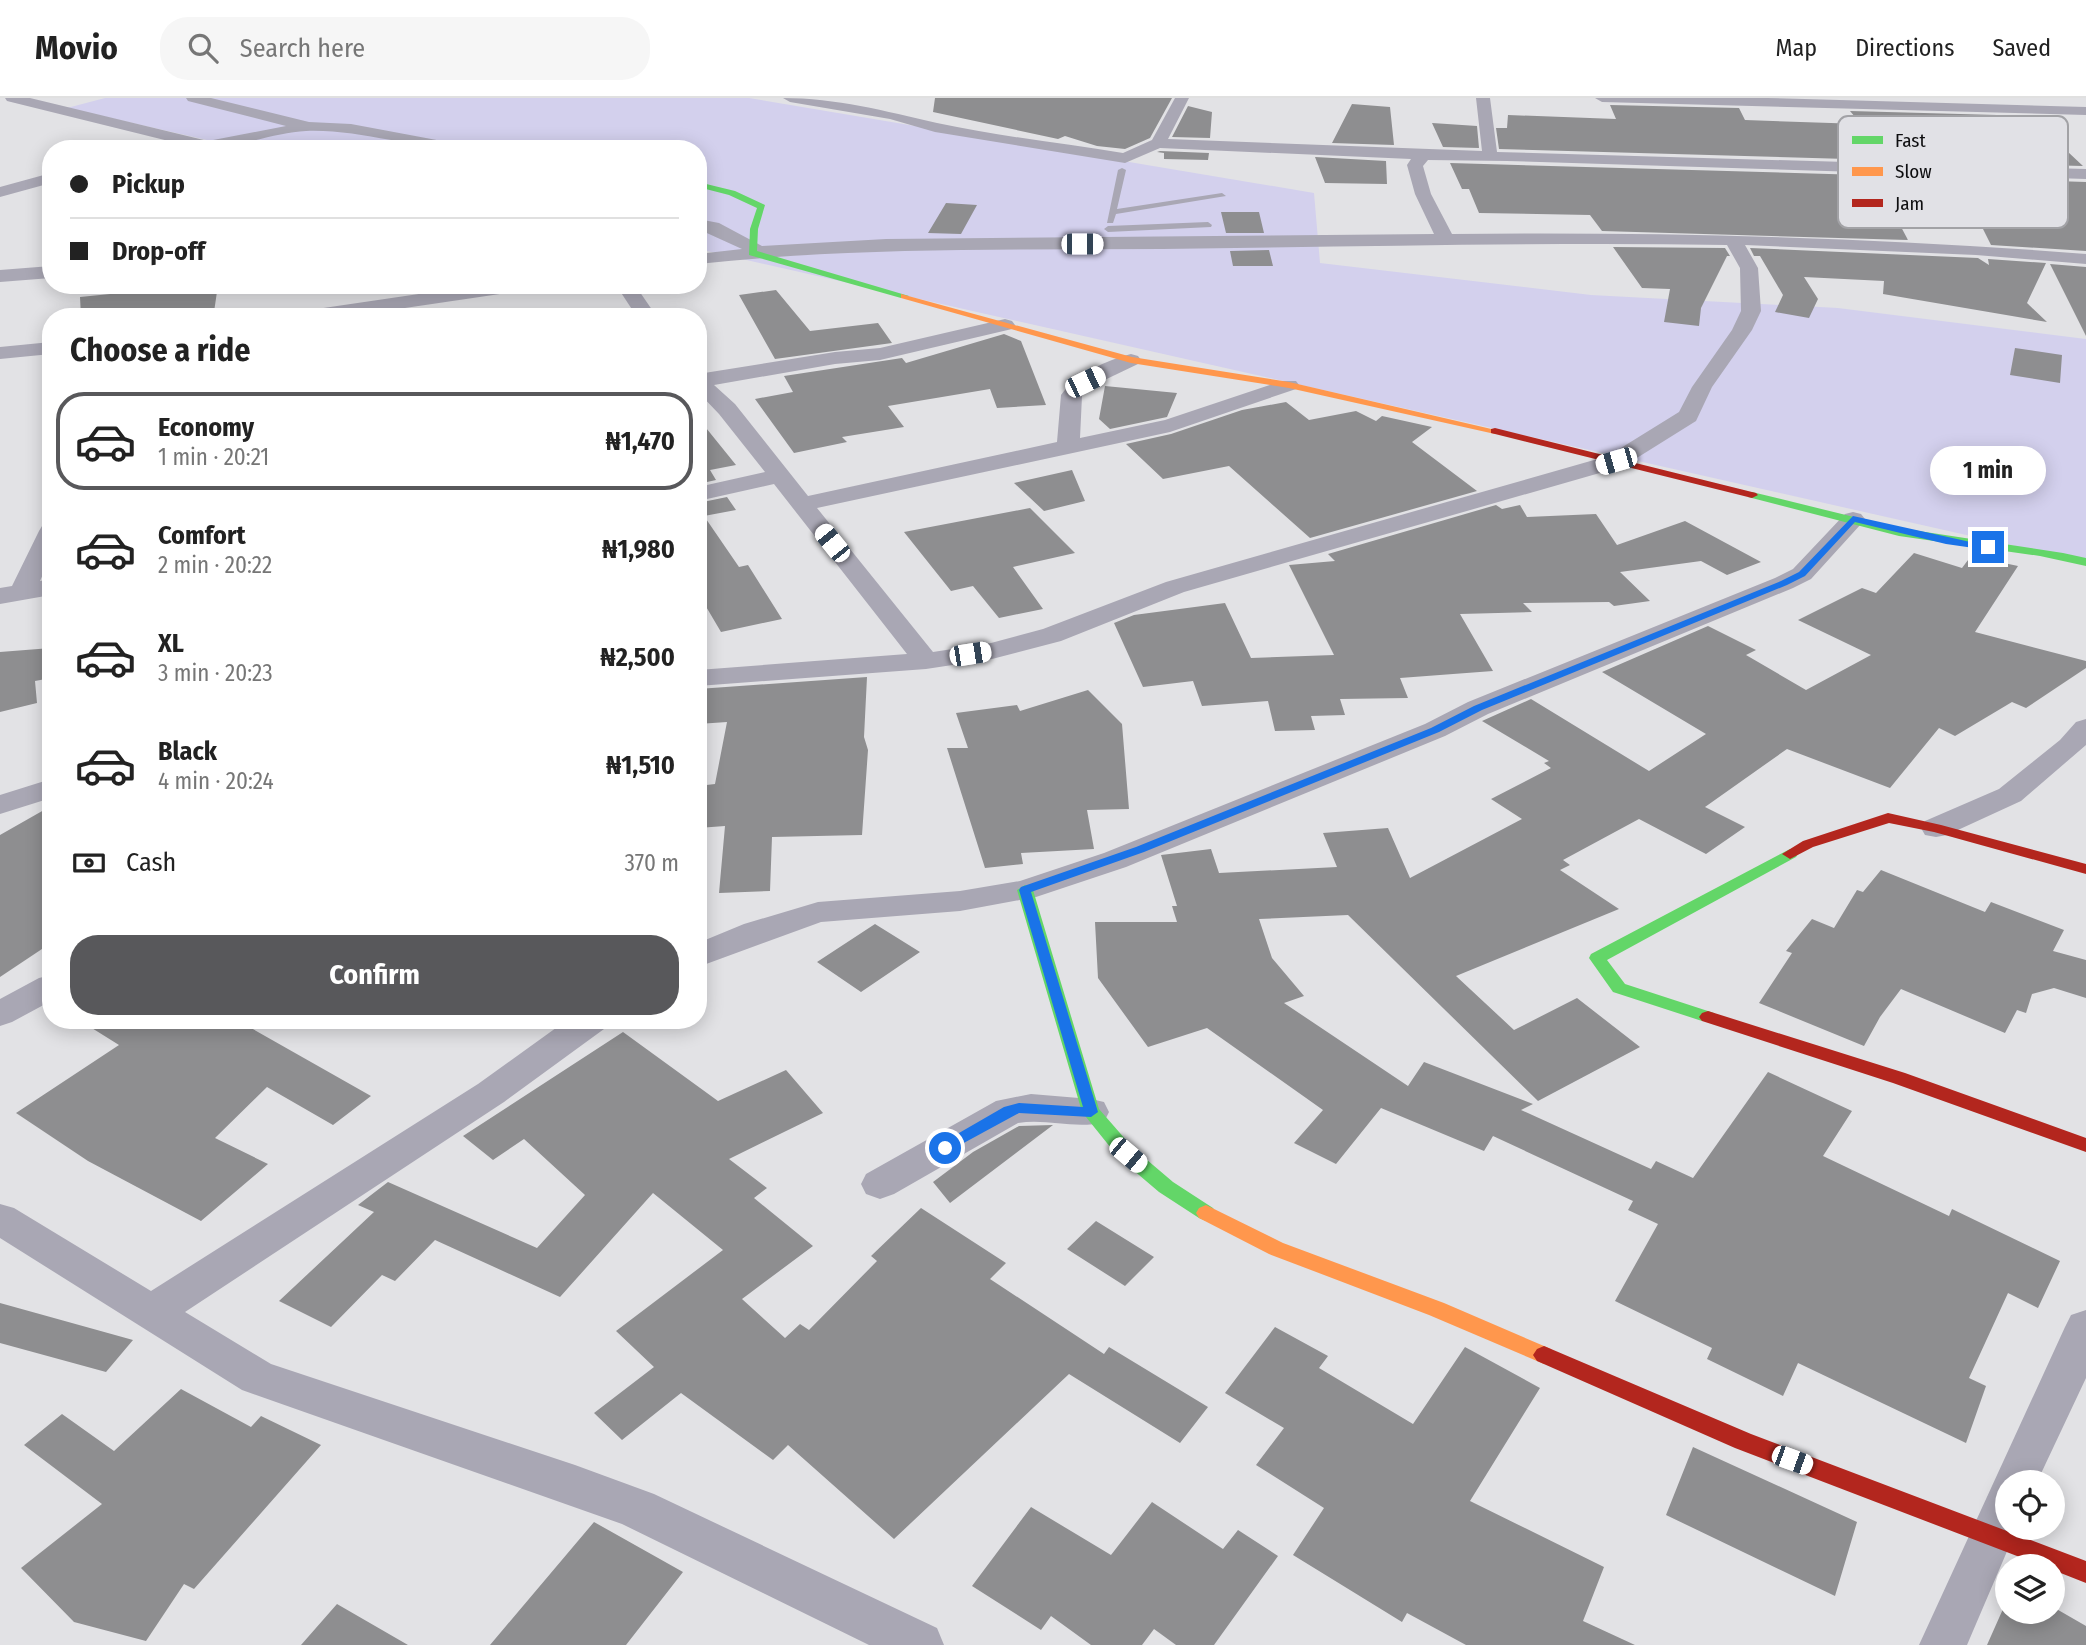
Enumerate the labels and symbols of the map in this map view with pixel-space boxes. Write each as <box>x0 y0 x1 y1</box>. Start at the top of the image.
legend <box>1838 116 2068 228</box>
text: Fast <box>1895 129 1926 152</box>
text: Slow <box>1895 160 1932 183</box>
text: Jam <box>1895 192 1924 215</box>
car <box>1062 234 1104 255</box>
car <box>1062 363 1109 401</box>
car <box>1593 445 1640 477</box>
callout: 1 min <box>1930 446 2046 494</box>
car <box>811 520 854 566</box>
route end <box>1972 531 2004 563</box>
car <box>948 640 993 668</box>
route start <box>929 1132 961 1164</box>
car <box>1106 1133 1151 1177</box>
car <box>1769 1443 1816 1477</box>

